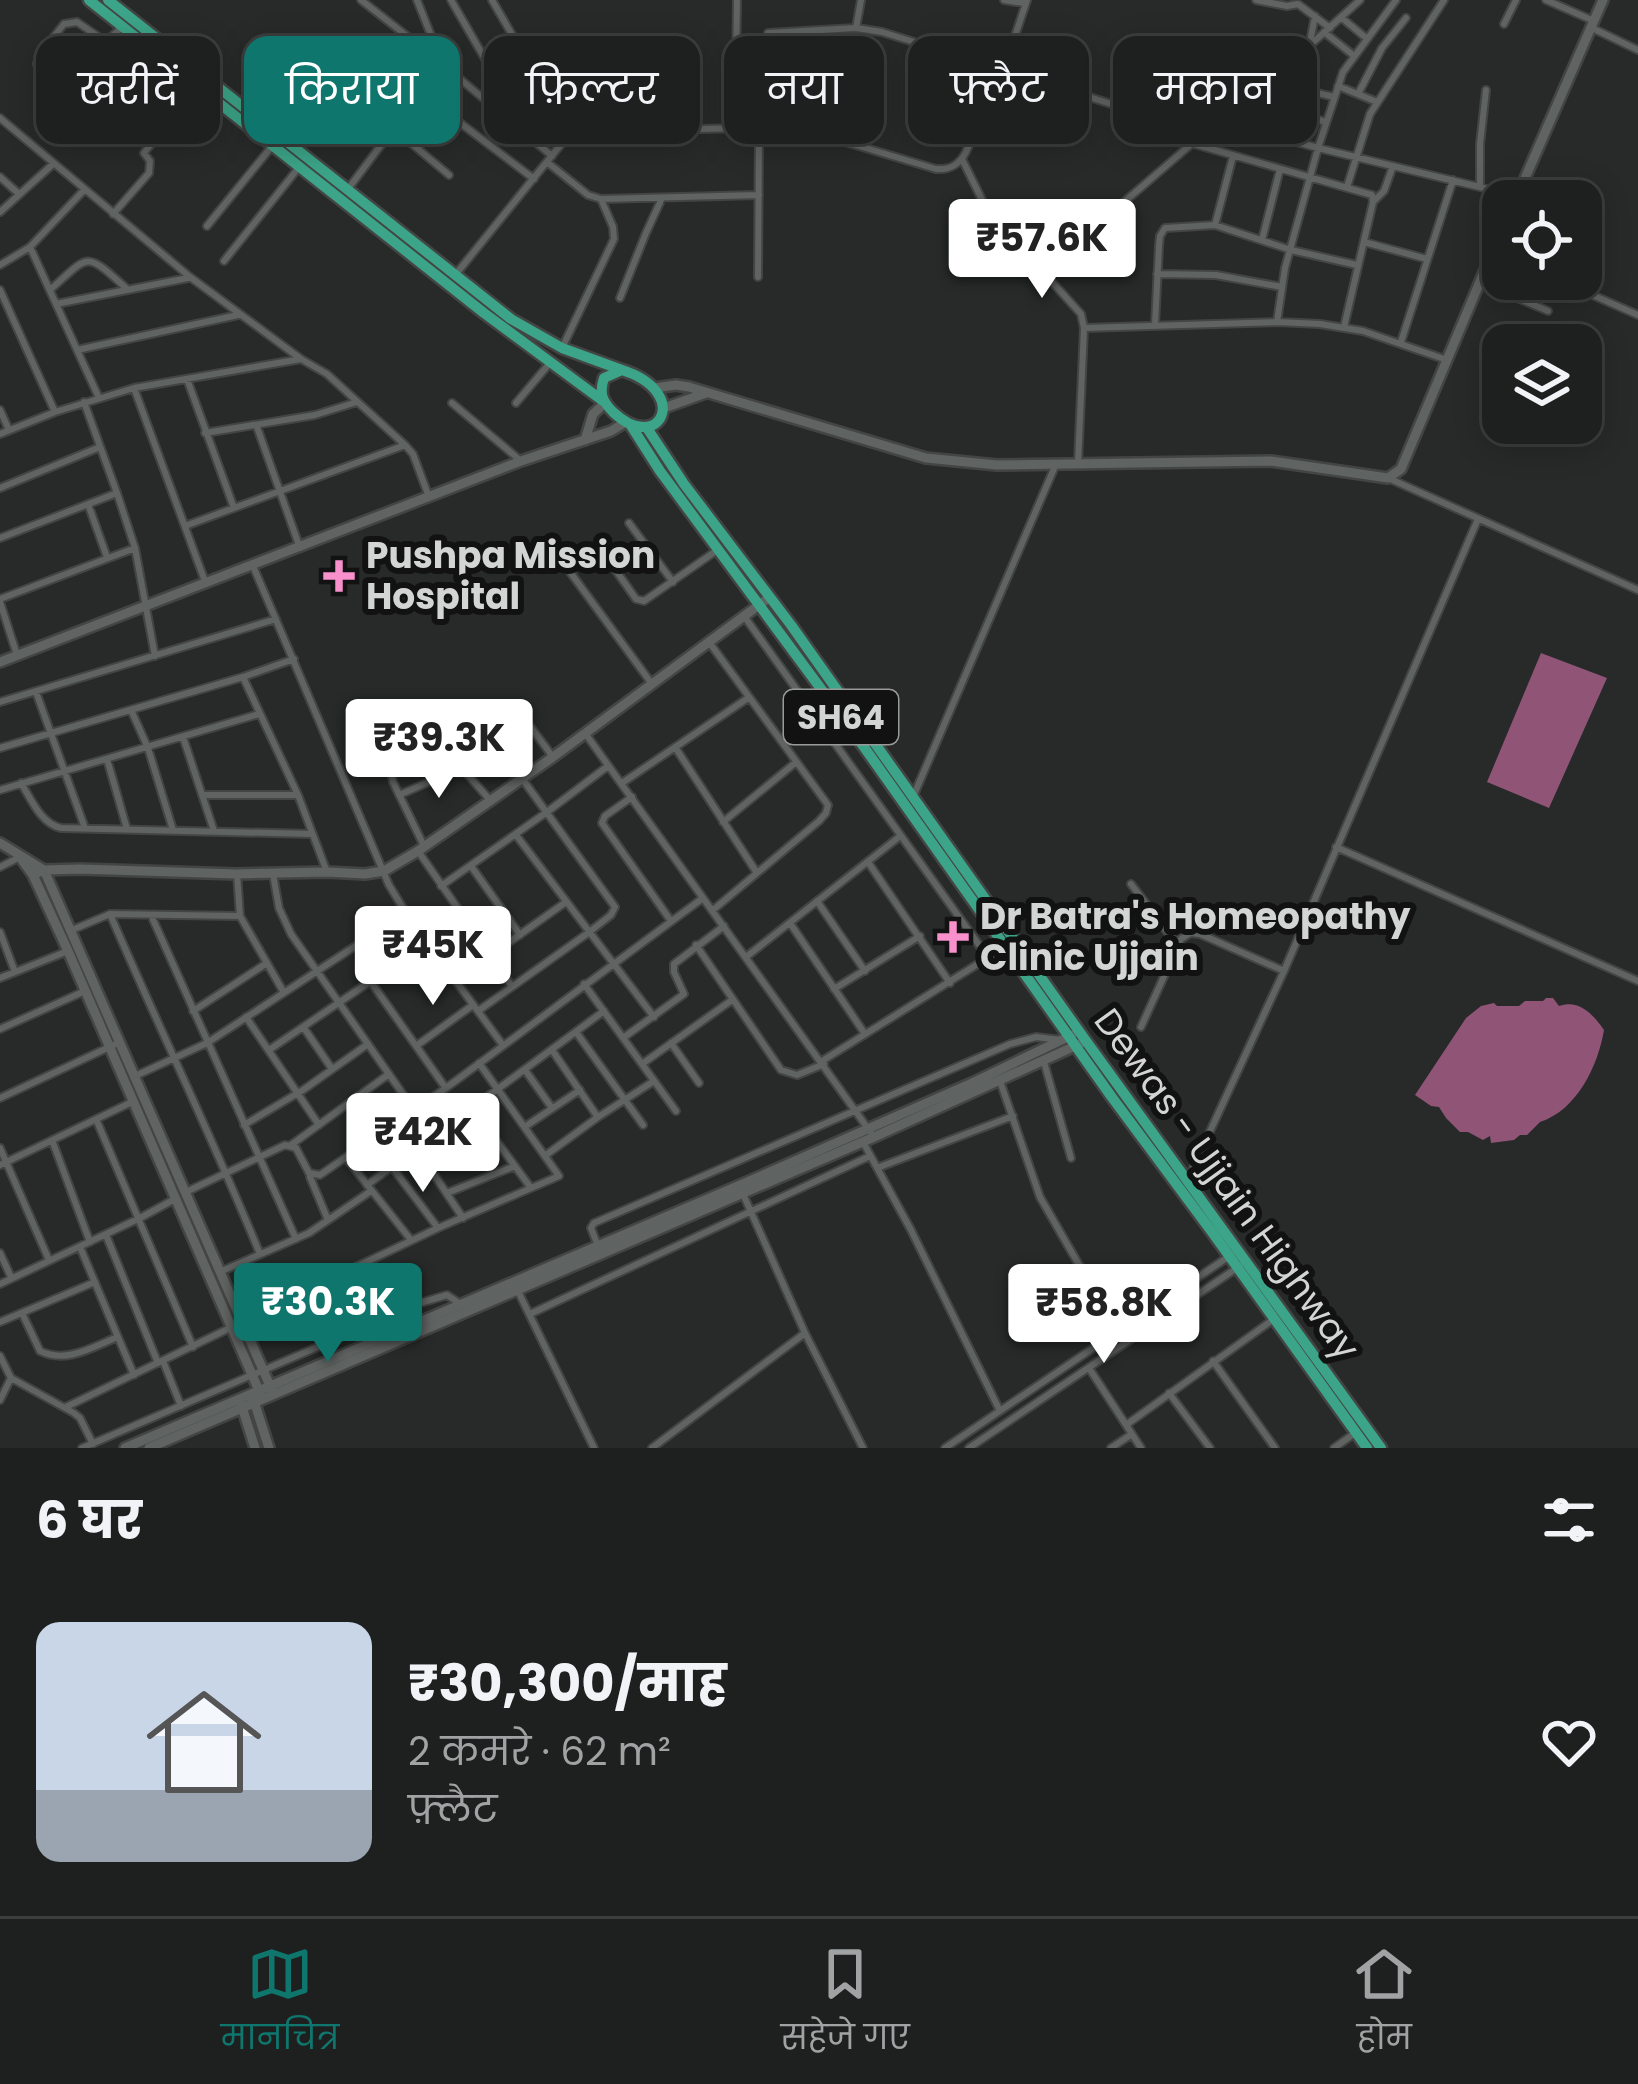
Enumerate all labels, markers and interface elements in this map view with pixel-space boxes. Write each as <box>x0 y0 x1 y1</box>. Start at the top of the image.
chip: खरीदें <box>36 36 220 144</box>
chip: किराया <box>244 36 460 144</box>
chip: फ़िल्टर <box>484 36 700 144</box>
chip: नया <box>724 36 884 144</box>
chip: फ़्लैट <box>908 36 1089 144</box>
chip: मकान <box>1113 36 1317 144</box>
map controls <box>1482 180 1602 444</box>
button: locate <box>1482 180 1602 300</box>
pin: ₹57.6K <box>944 199 1140 301</box>
text: ₹57.6K <box>976 210 1108 265</box>
button: layers <box>1482 324 1602 444</box>
place label: Pushpa Mission Hospital <box>366 530 655 622</box>
marker: Pushpa Mission Hospital <box>323 560 355 592</box>
road number: SH64 <box>784 690 898 744</box>
pin: ₹39.3K <box>341 699 537 801</box>
text: ₹39.3K <box>373 710 505 765</box>
place label: Dr Batra's Homeopathy Clinic Ujjain <box>980 891 1411 983</box>
pin: ₹45K <box>362 906 504 1008</box>
text: ₹45K <box>382 917 484 972</box>
marker: Dr Batra's Homeopathy Clinic Ujjain <box>937 921 969 953</box>
street label: Dewas - Ujjain Highway <box>1082 998 1372 1370</box>
pin: ₹42K <box>352 1093 494 1195</box>
text: ₹42K <box>373 1104 473 1159</box>
pin: ₹30.3K <box>230 1263 426 1365</box>
pin: ₹58.8K <box>1006 1264 1202 1366</box>
text: ₹30.3K <box>261 1274 395 1329</box>
text: ₹58.8K <box>1035 1275 1173 1330</box>
text: 6 घर <box>36 1484 142 1556</box>
icon: filters <box>1536 1487 1602 1553</box>
text: ₹30,300/माह <box>408 1647 727 1719</box>
icon: home <box>132 1670 276 1814</box>
icon: heart <box>1536 1709 1602 1775</box>
text: 2 कमरे · 62 m² <box>408 1724 671 1779</box>
text: फ़्लैट <box>408 1783 497 1838</box>
tab: मानचित्र <box>221 1941 339 2063</box>
tab: सहेजे गए <box>781 1941 910 2063</box>
tab: होम <box>1351 1941 1417 2063</box>

